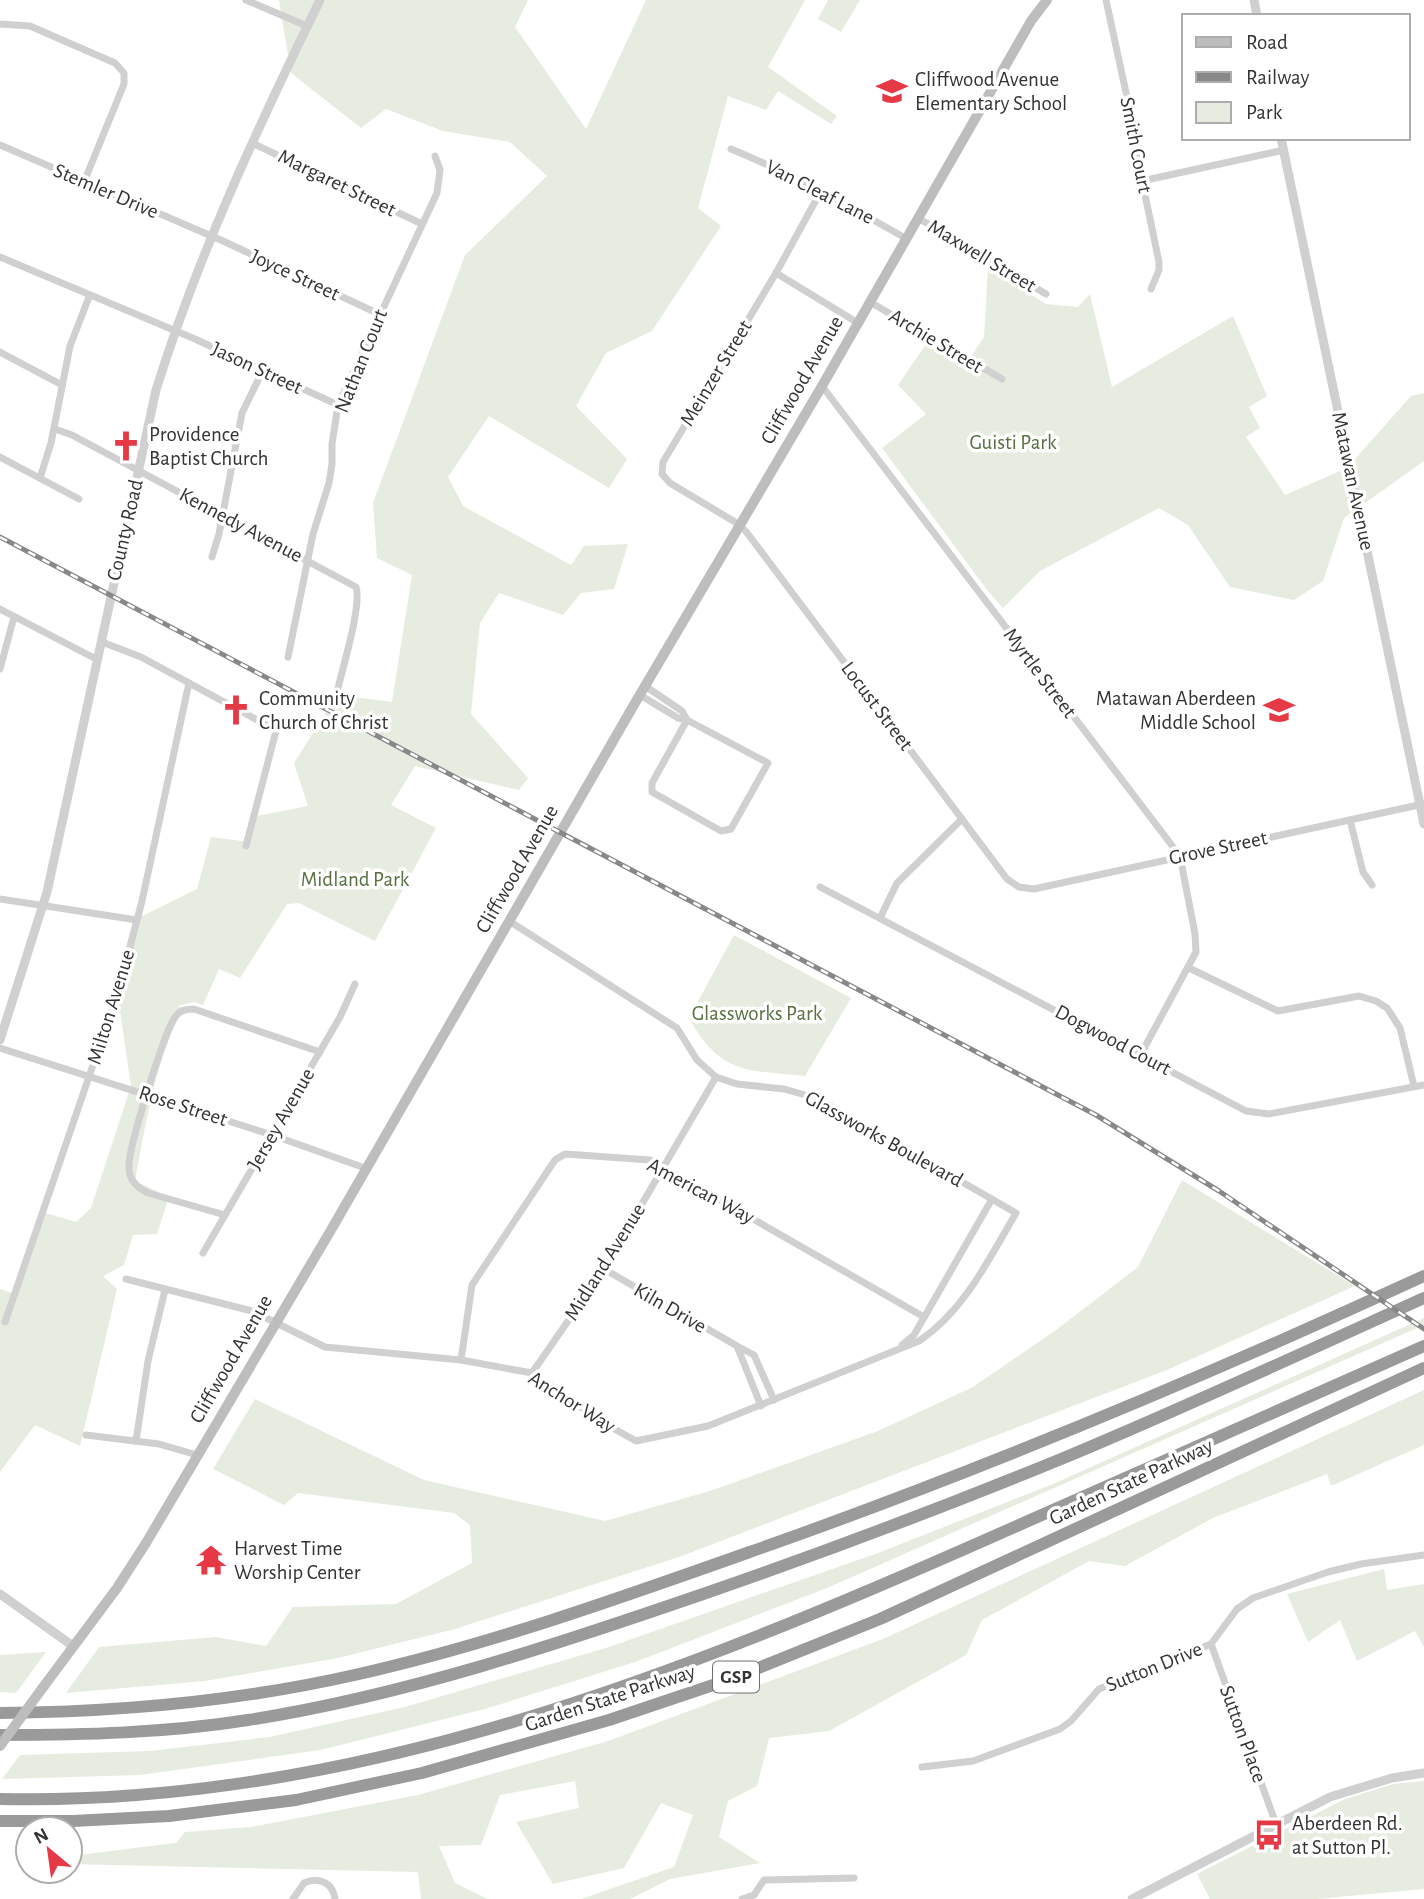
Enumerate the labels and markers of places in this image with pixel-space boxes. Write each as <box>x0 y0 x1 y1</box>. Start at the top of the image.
place label: Cliffwood Avenue Elementary School <box>915 69 1067 114</box>
school or university icon: Cliffwood Avenue Elementary School <box>875 74 909 108</box>
place label: Providence Baptist Church <box>149 424 269 469</box>
church icon: Providence Baptist Church <box>109 429 143 463</box>
place label: Community Church of Christ <box>259 688 389 733</box>
place label: Matawan Aberdeen Middle School <box>1096 688 1256 733</box>
church icon: Community Church of Christ <box>219 693 253 727</box>
school or university icon: Matawan Aberdeen Middle School <box>1262 693 1296 727</box>
place label: Harvest Time Worship Center <box>234 1538 361 1583</box>
temple icon: Harvest Time Worship Center <box>194 1543 228 1577</box>
place label: Aberdeen Rd. at Sutton Pl. <box>1292 1813 1403 1858</box>
bus stop icon: Aberdeen Rd. at Sutton Pl. <box>1252 1818 1286 1852</box>

